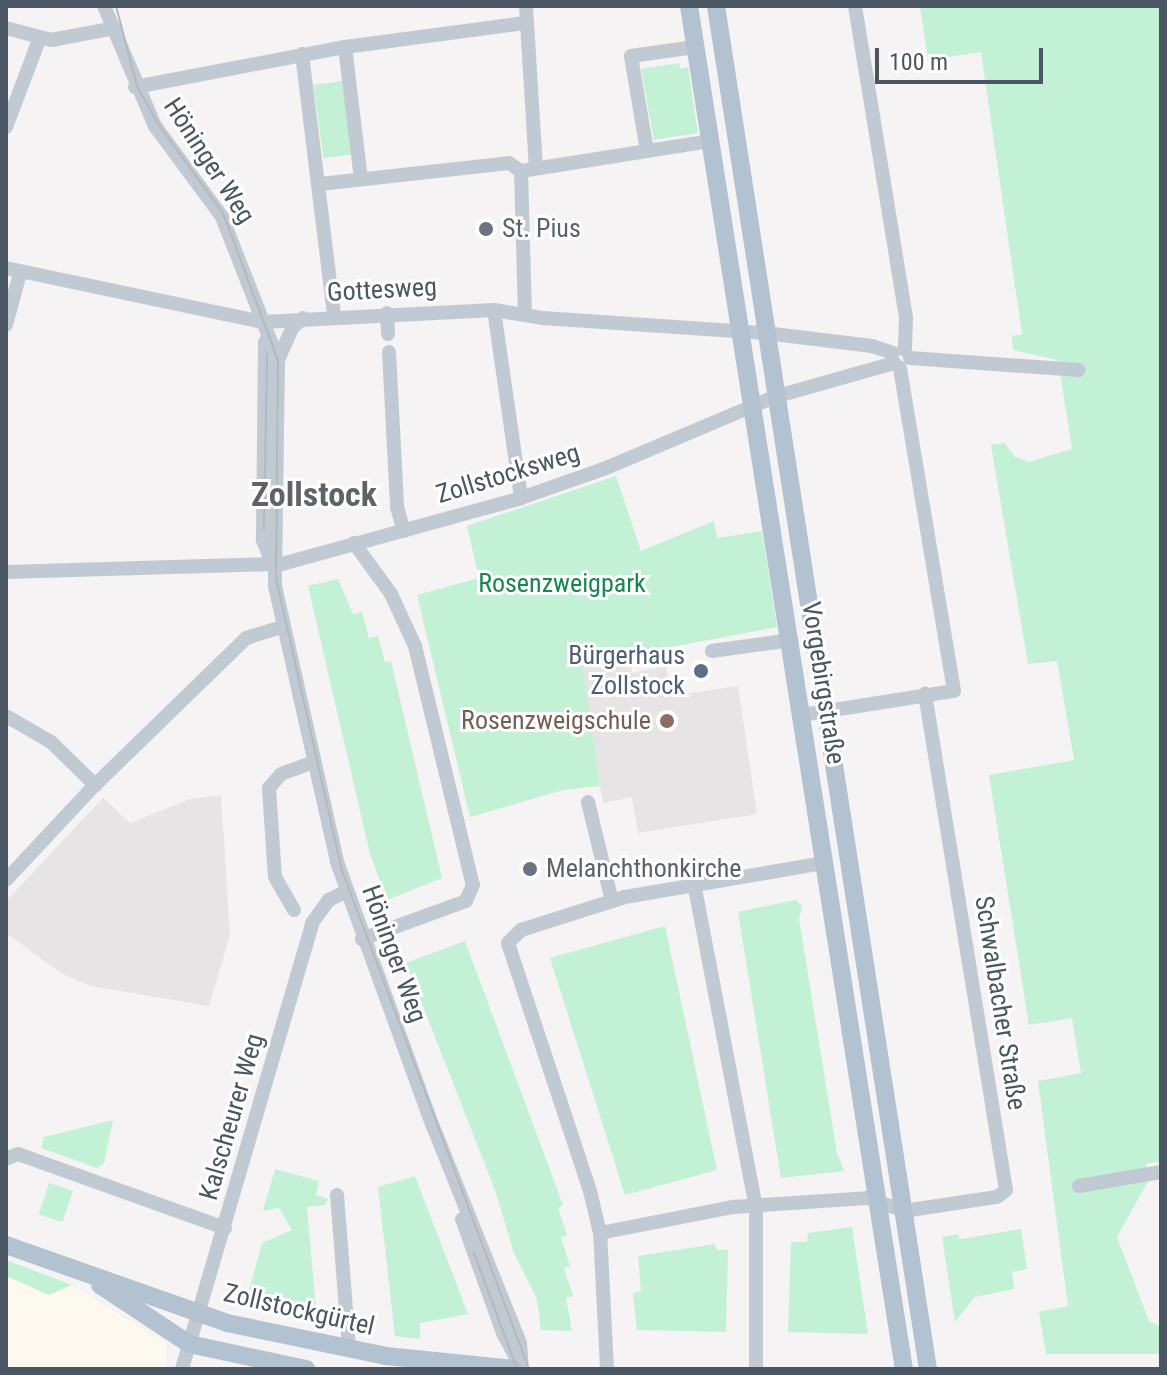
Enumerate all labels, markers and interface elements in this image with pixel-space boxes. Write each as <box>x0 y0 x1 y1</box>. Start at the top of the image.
scale bar <box>879 32 1047 82</box>
text: 100 m <box>889 48 948 76</box>
street label: Höninger Weg <box>157 92 261 230</box>
place label: St. Pius <box>502 213 581 245</box>
marker: St. Pius <box>477 220 495 238</box>
street label: Gottesweg <box>326 272 438 308</box>
street label: Zollstocksweg <box>433 437 583 511</box>
district label: Zollstock <box>251 475 377 515</box>
park label: Rosenzweigpark <box>478 568 646 600</box>
street label: Vorgebirgstraße <box>795 599 851 767</box>
place label: Bürgerhaus Zollstock <box>568 640 685 702</box>
marker: Bürgerhaus Zollstock <box>692 662 710 680</box>
place label: Rosenzweigschule <box>461 705 651 737</box>
marker: Rosenzweigschule <box>658 712 676 730</box>
place label: Melanchthonkirche <box>546 853 741 885</box>
marker: Melanchthonkirche <box>521 860 539 878</box>
street label: Höninger Weg <box>355 881 433 1027</box>
street label: Schwalbacher Straße <box>968 894 1032 1112</box>
street label: Kalscheurer Weg <box>193 1030 271 1204</box>
street label: Zollstockgürtel <box>220 1277 378 1343</box>

